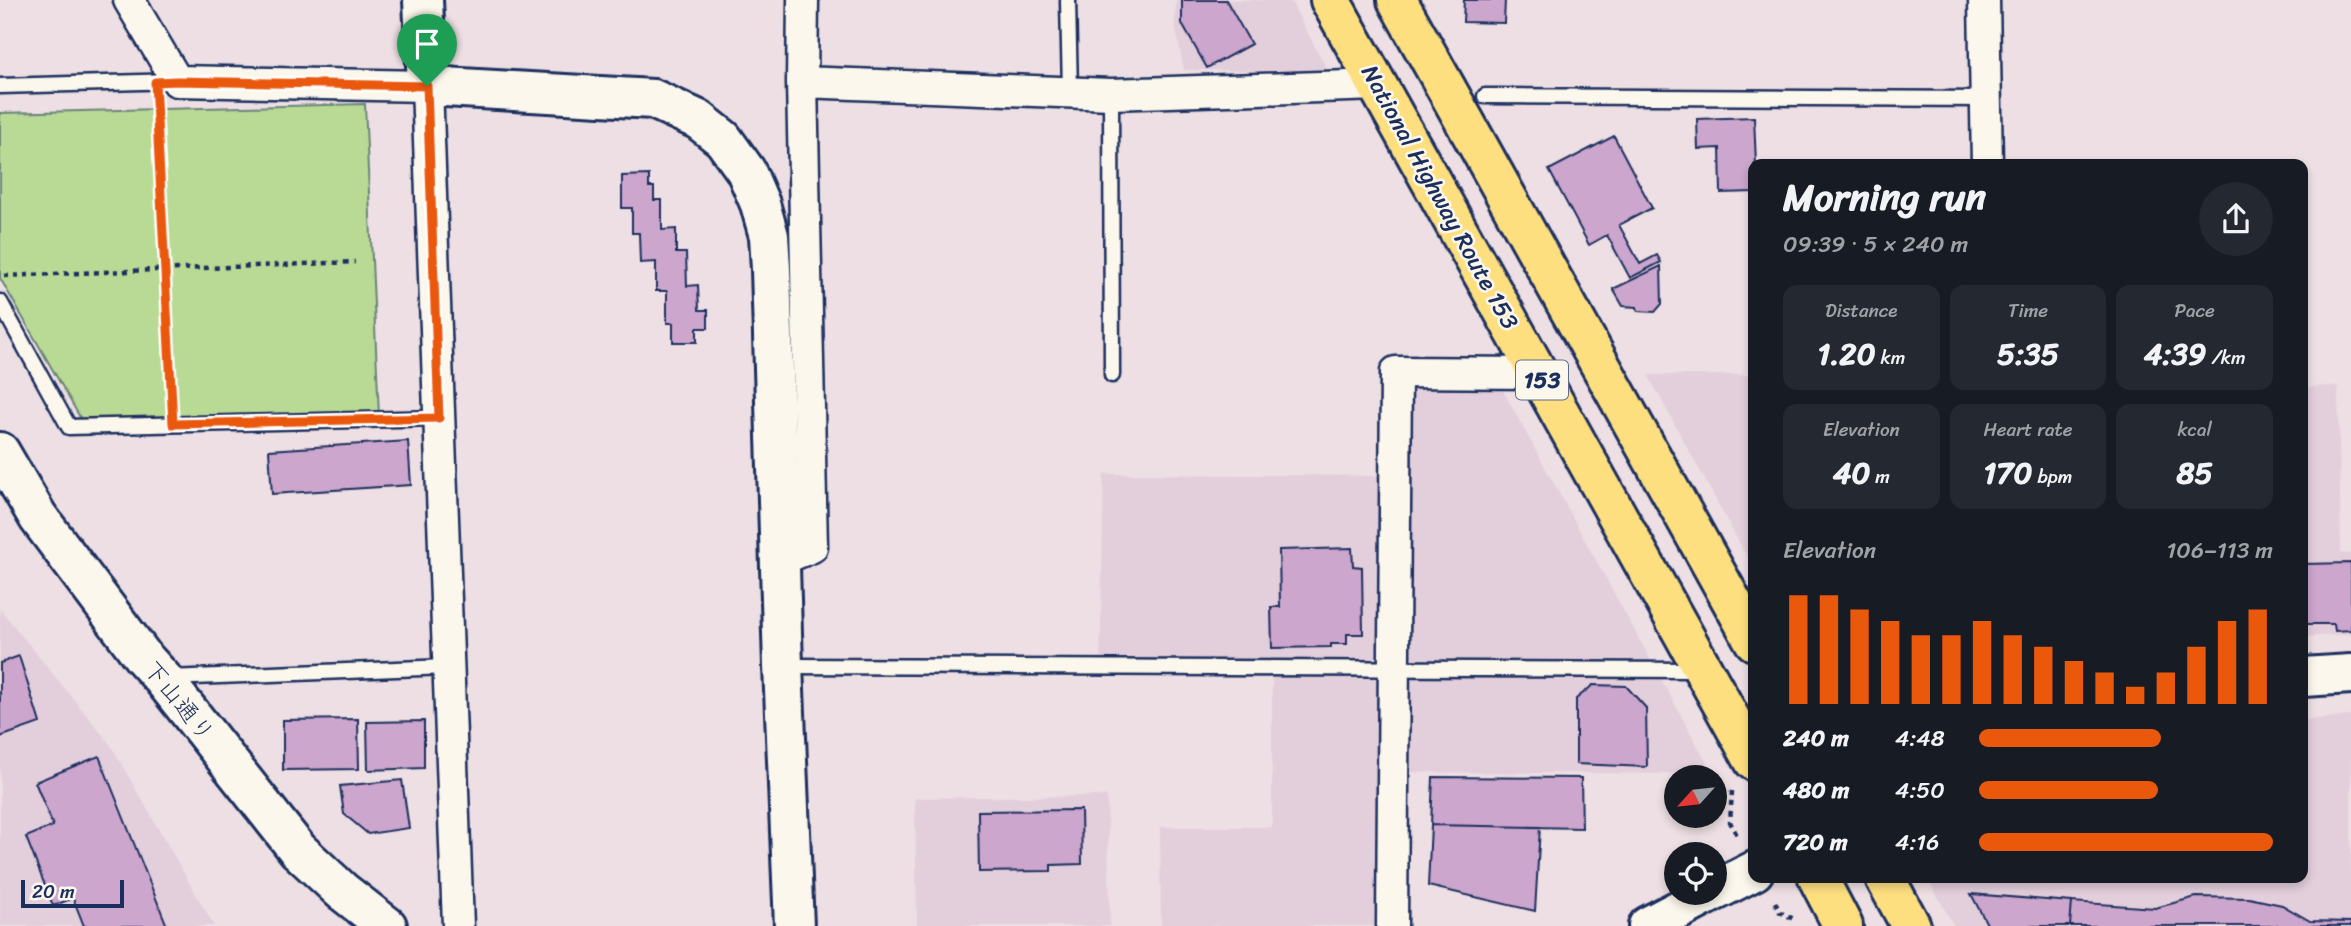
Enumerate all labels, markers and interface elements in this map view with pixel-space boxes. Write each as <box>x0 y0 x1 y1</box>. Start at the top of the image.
pin <box>397 14 457 86</box>
icon: arrive <box>408 25 446 63</box>
street label: National Highway Route 153 <box>1350 57 1530 337</box>
text: Morning run <box>1783 164 1986 231</box>
button: share <box>2199 182 2273 256</box>
text: 09:39 · 5 × 240 m <box>1783 224 1968 265</box>
text: Distance <box>1825 294 1897 327</box>
text: Time <box>2008 294 2048 327</box>
text: Pace <box>2175 294 2215 327</box>
text: 1.20 <box>1817 327 1876 381</box>
text: 5:35 <box>1997 327 2059 381</box>
text: 4:39 <box>2144 327 2206 381</box>
text: km <box>1876 341 1905 374</box>
text: /km <box>2206 341 2246 374</box>
road number: 153 <box>1516 360 1568 400</box>
text: Elevation <box>1823 413 1900 446</box>
text: Heart rate <box>1983 413 2073 446</box>
text: kcal <box>2177 413 2212 446</box>
text: 40 <box>1833 446 1870 500</box>
text: 170 <box>1984 446 2032 500</box>
text: 85 <box>2176 446 2213 500</box>
text: m <box>1870 460 1890 493</box>
text: bpm <box>2032 460 2072 493</box>
text: Elevation <box>1783 530 1876 571</box>
text: 106–113 m <box>2166 530 2273 571</box>
street label: 下山通り <box>132 650 226 752</box>
text: 240 m <box>1783 718 1849 759</box>
text: 4:48 <box>1895 718 1945 759</box>
north arrow <box>1664 765 1727 828</box>
map controls <box>1664 765 1727 905</box>
text: 480 m <box>1783 770 1849 811</box>
text: 4:50 <box>1895 770 1945 811</box>
text: 720 m <box>1783 822 1848 863</box>
text: 4:16 <box>1895 822 1939 863</box>
button: locate <box>1664 842 1727 905</box>
text: 20 m <box>32 875 75 908</box>
scale bar <box>21 877 124 909</box>

